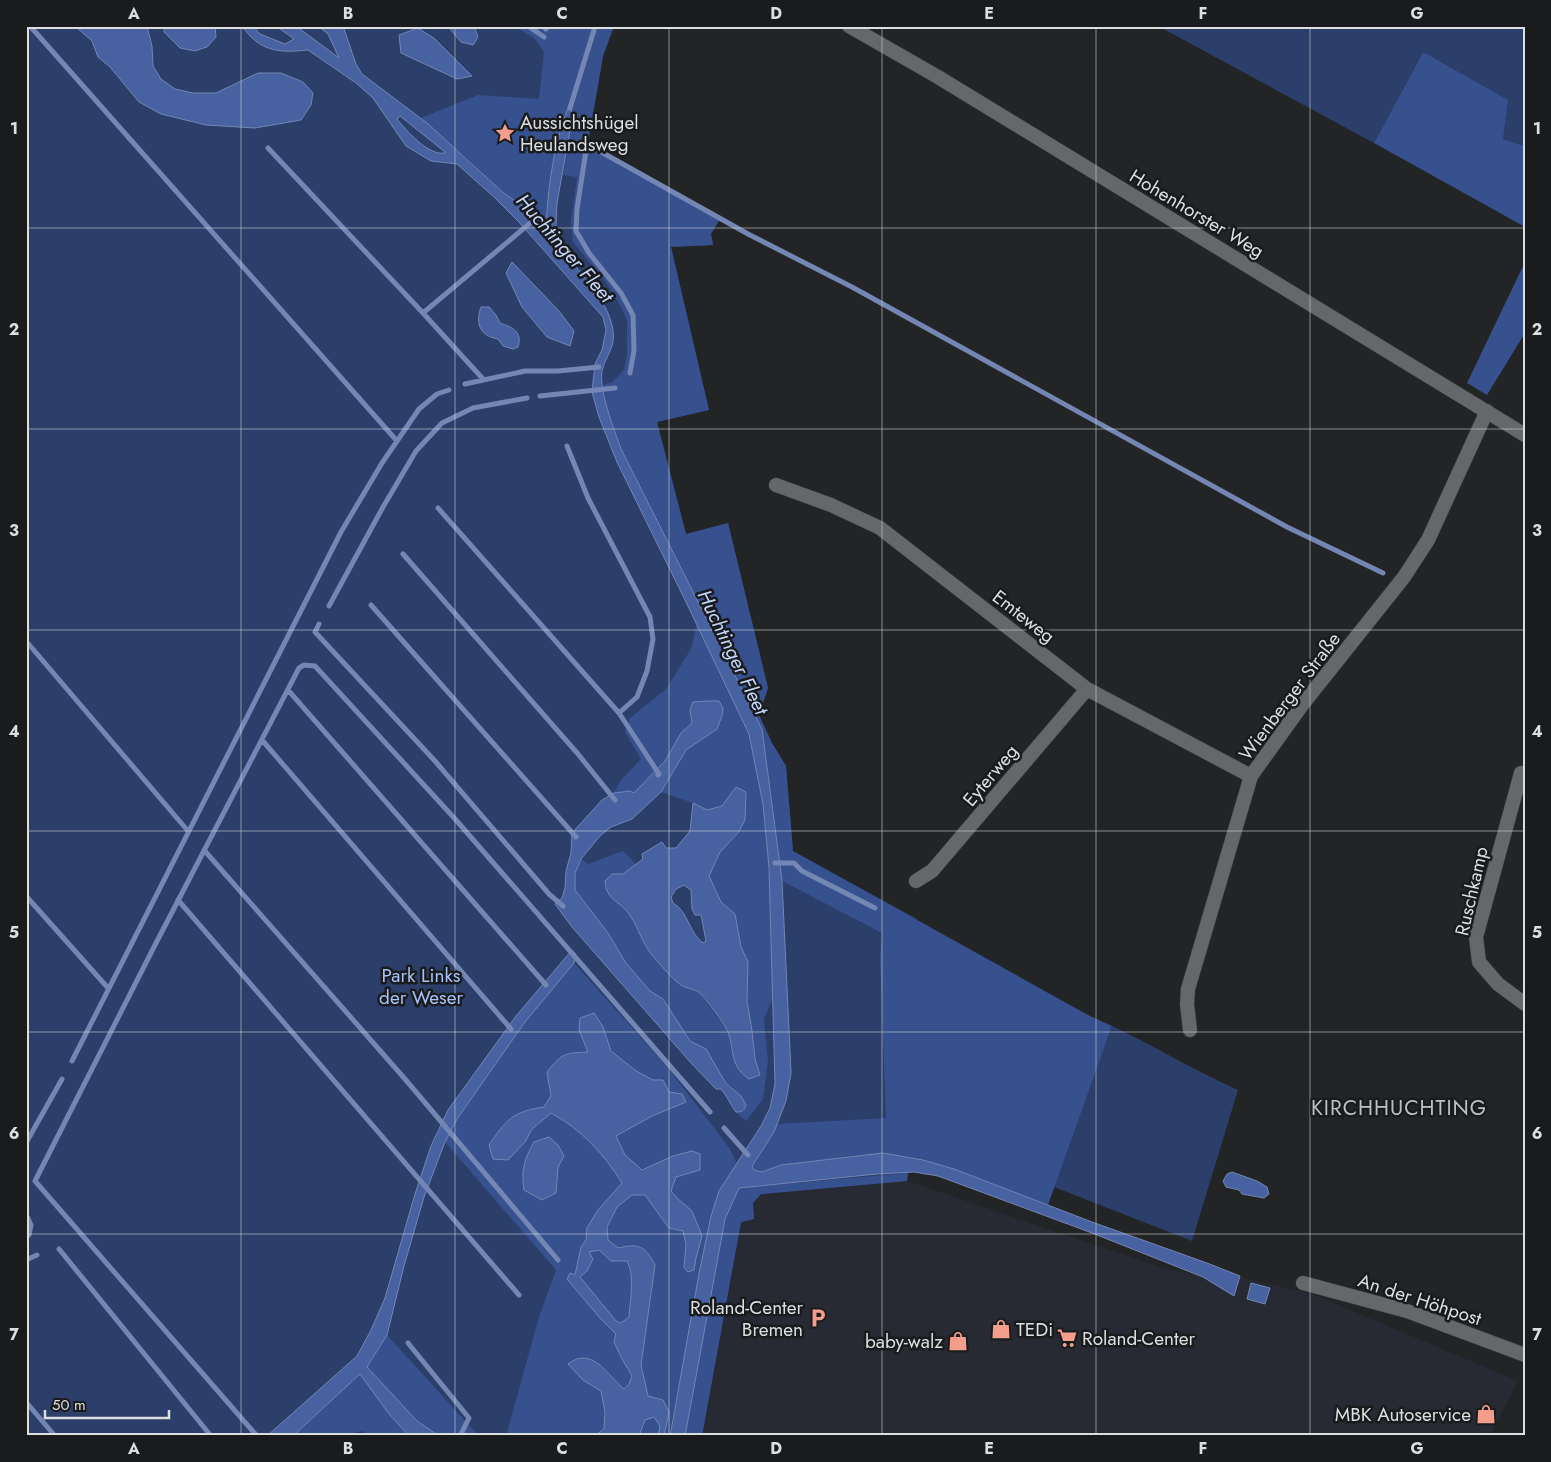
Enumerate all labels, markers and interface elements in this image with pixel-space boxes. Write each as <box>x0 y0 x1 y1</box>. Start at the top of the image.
text: A <box>127 2 140 25</box>
text: B <box>343 2 353 25</box>
text: C <box>556 2 568 25</box>
text: D <box>770 2 782 25</box>
text: E <box>984 2 994 25</box>
text: F <box>1199 2 1207 25</box>
text: G <box>1410 2 1424 25</box>
place label: Aussichtshügel Heulandsweg <box>520 109 639 158</box>
text: 1 <box>10 117 18 140</box>
text: 1 <box>1533 117 1541 140</box>
place icon: Aussichtshügel Heulandsweg <box>494 122 516 144</box>
street label: Hohenhorster Weg <box>1124 163 1269 264</box>
water label: Huchtinger Fleet <box>509 188 621 310</box>
text: 2 <box>9 318 19 341</box>
text: 2 <box>1532 318 1542 341</box>
text: 3 <box>9 519 19 542</box>
text: 3 <box>1532 519 1542 542</box>
street label: Emteweg <box>987 583 1061 649</box>
water label: Huchtinger Fleet <box>690 585 776 721</box>
street label: Wienberger Straße <box>1232 626 1347 766</box>
text: 4 <box>8 720 20 743</box>
text: 4 <box>1531 720 1543 743</box>
street label: Eyterweg <box>956 738 1024 812</box>
street label: Ruschkamp <box>1448 844 1495 938</box>
text: 5 <box>9 921 19 944</box>
text: 5 <box>1532 921 1542 944</box>
park label: Park Links der Weser <box>379 962 463 1011</box>
district label: KIRCHHUCHTING <box>1311 1093 1487 1123</box>
text: 6 <box>9 1122 19 1145</box>
text: 6 <box>1532 1122 1542 1145</box>
street label: An der Höhpost <box>1355 1267 1485 1332</box>
place label: Roland-Center Bremen <box>690 1294 803 1343</box>
parking icon: Roland-Center Bremen <box>807 1307 829 1329</box>
place label: TEDi <box>1016 1316 1053 1343</box>
shop icon: TEDi <box>990 1318 1012 1340</box>
text: 7 <box>9 1323 19 1346</box>
text: 7 <box>1532 1323 1542 1346</box>
place label: Roland-Center <box>1082 1325 1195 1352</box>
supermarket icon: Roland-Center <box>1056 1327 1078 1349</box>
place label: baby-walz <box>865 1328 943 1355</box>
shop icon: baby-walz <box>947 1330 969 1352</box>
scale bar <box>45 1387 169 1419</box>
text: 50 m <box>52 1394 86 1416</box>
place label: MBK Autoservice <box>1335 1401 1471 1428</box>
shop icon: MBK Autoservice <box>1475 1403 1497 1425</box>
text: A <box>127 1437 140 1460</box>
text: B <box>343 1437 353 1460</box>
text: C <box>556 1437 568 1460</box>
text: D <box>770 1437 782 1460</box>
text: E <box>984 1437 994 1460</box>
text: F <box>1199 1437 1207 1460</box>
text: G <box>1410 1437 1424 1460</box>

